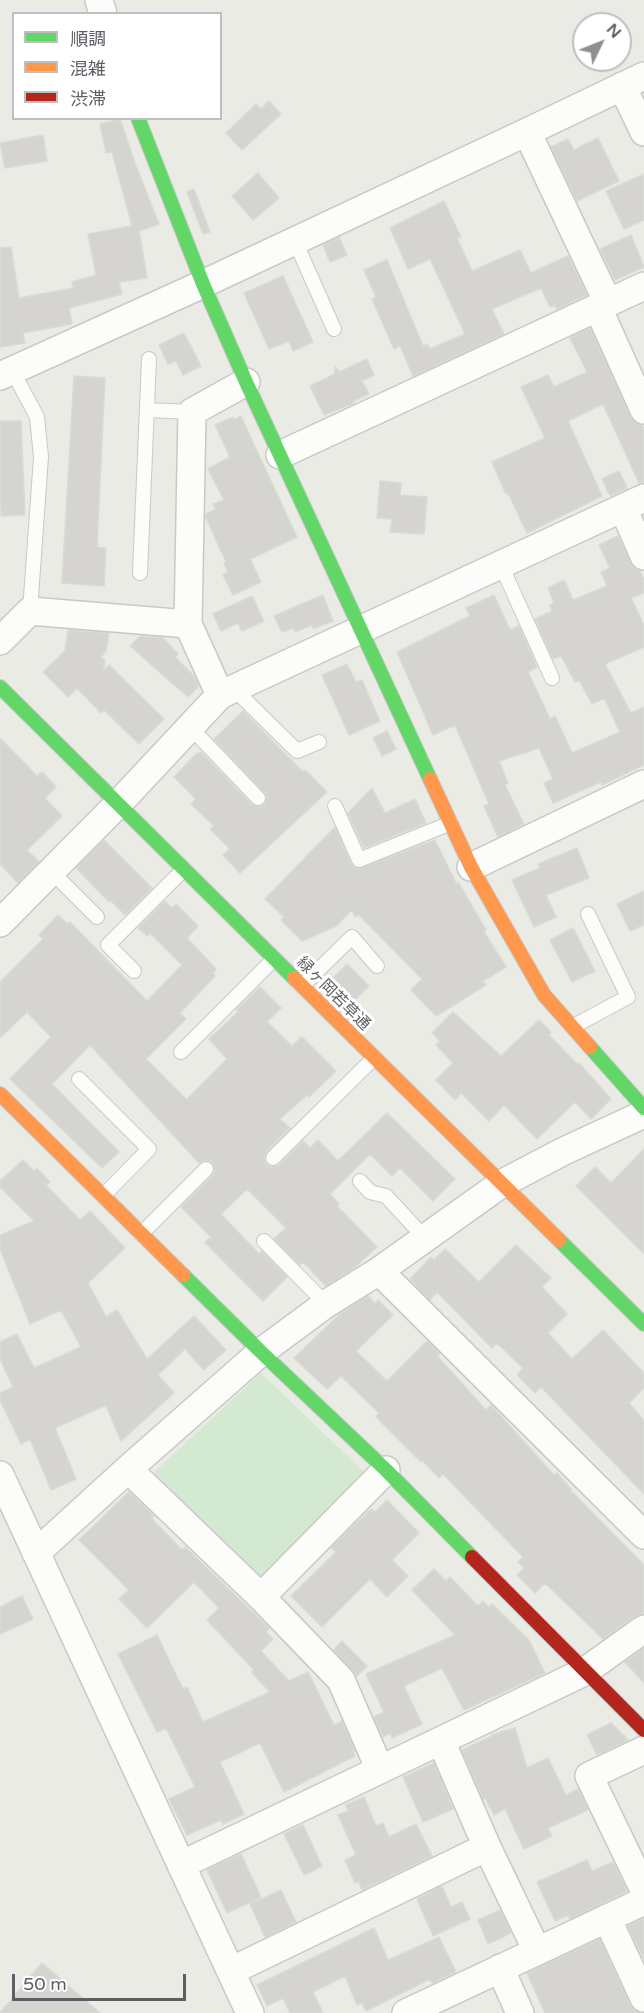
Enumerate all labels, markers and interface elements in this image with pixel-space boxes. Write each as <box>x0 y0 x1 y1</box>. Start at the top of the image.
legend <box>12 12 222 120</box>
north arrow <box>572 12 632 72</box>
text: N <box>602 20 625 43</box>
text: 順調 <box>70 28 106 50</box>
text: 混雑 <box>70 58 106 80</box>
text: 渋滞 <box>70 88 106 110</box>
street label: 緑ヶ岡若草通 <box>292 953 374 1035</box>
scale bar <box>15 1962 189 2000</box>
text: 50 m <box>23 1973 67 1995</box>

